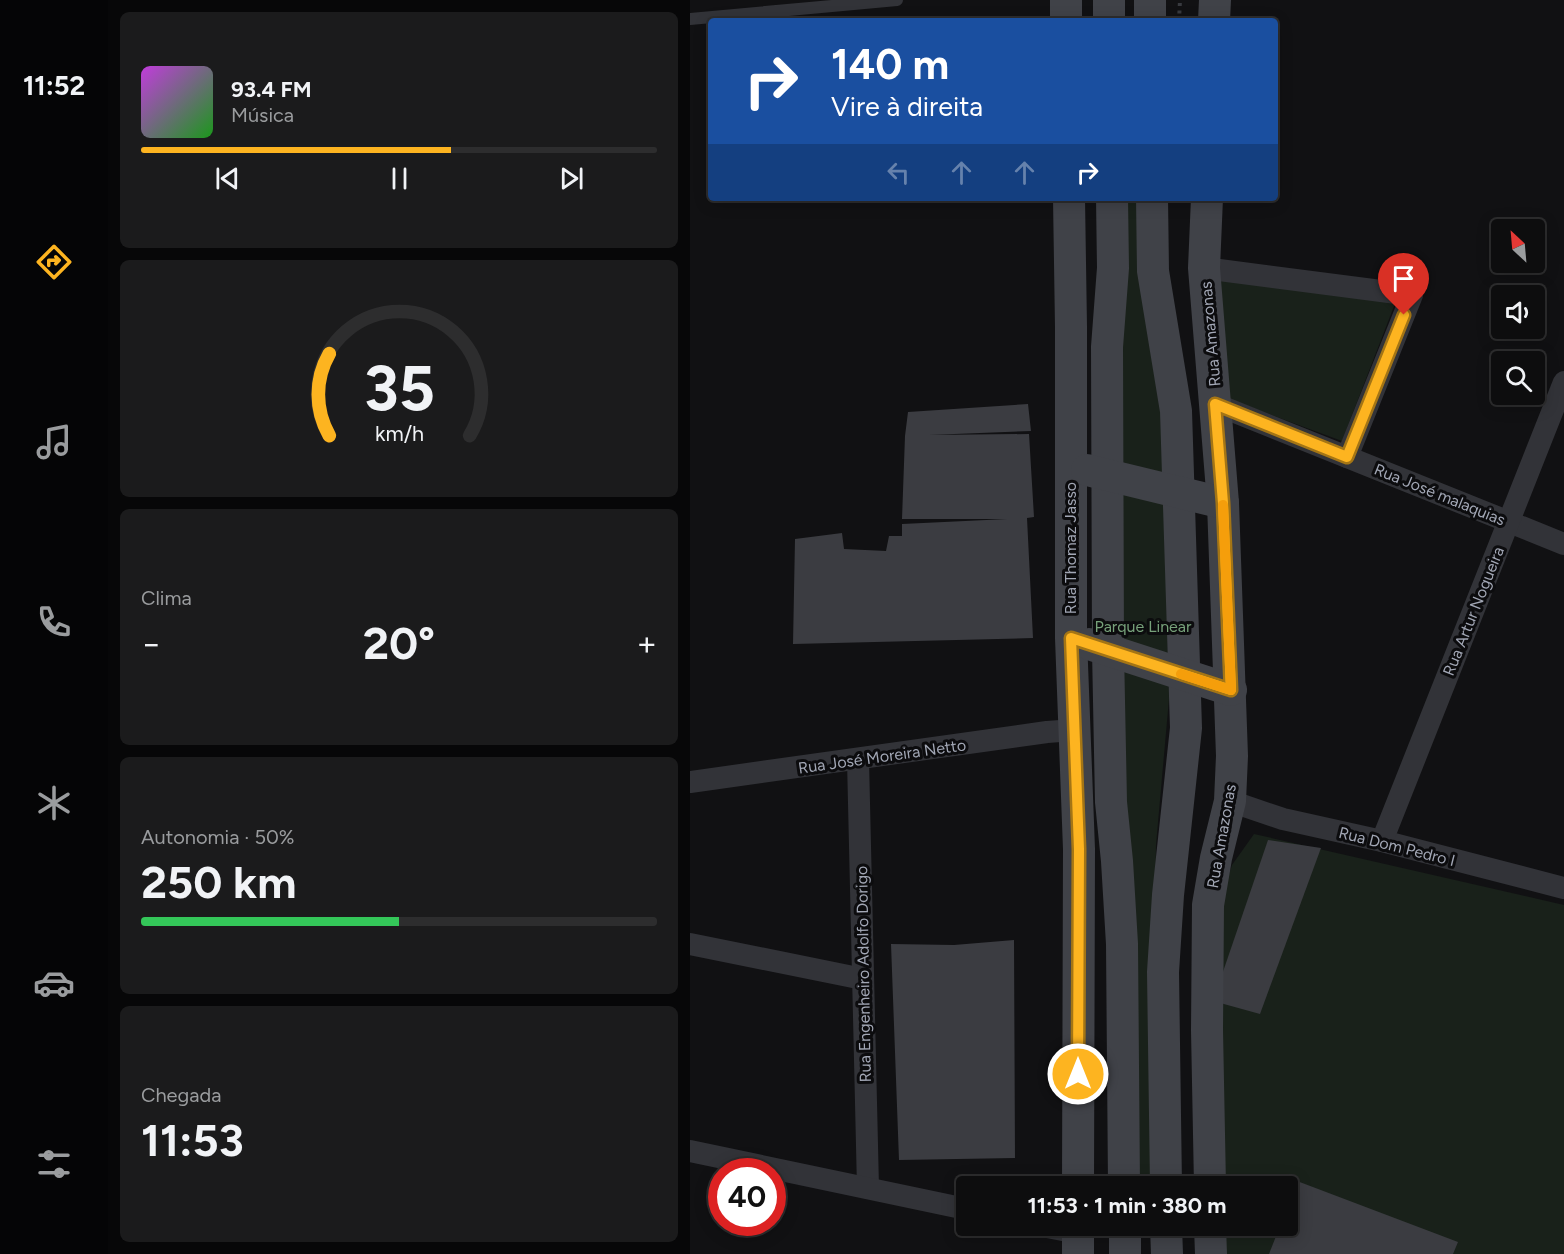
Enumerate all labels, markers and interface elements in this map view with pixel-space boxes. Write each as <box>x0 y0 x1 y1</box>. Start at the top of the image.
text: 140 m <box>831 39 949 90</box>
icon: right <box>732 42 810 120</box>
text: 11:52 <box>23 69 85 102</box>
text: 93.4 FM <box>231 76 312 103</box>
text: Vire à direita <box>831 90 983 123</box>
text: Música <box>231 103 294 127</box>
icon: left <box>882 156 915 189</box>
icon: ahead <box>945 156 978 189</box>
icon: ahead <box>1008 156 1041 189</box>
icon: right <box>1071 156 1104 189</box>
icon: previous <box>211 162 244 195</box>
icon: pause <box>383 162 416 195</box>
icon: next <box>555 162 588 195</box>
north arrow <box>1491 219 1545 273</box>
map controls <box>1491 219 1545 405</box>
icon: directions <box>33 241 75 283</box>
pin <box>1378 253 1429 315</box>
icon: arrive <box>1387 262 1420 295</box>
street label: Rua Amazonas <box>1196 281 1225 387</box>
button: sound <box>1491 285 1545 339</box>
text: 35 <box>364 351 434 426</box>
button: search <box>1491 351 1545 405</box>
icon: music <box>33 421 75 463</box>
text: km/h <box>375 421 423 446</box>
street label: Rua José malaquias <box>1371 459 1508 529</box>
street label: Rua Thomaz Jasso <box>1061 482 1080 614</box>
street label: Rua Artur Nogueira <box>1439 544 1508 679</box>
text: Clima <box>141 586 192 610</box>
icon: phone <box>33 601 75 643</box>
text: 20° <box>363 616 435 670</box>
park label: Parque Linear <box>1095 617 1192 636</box>
text: − <box>141 624 162 663</box>
text: + <box>636 624 657 663</box>
street label: Rua José Moreira Netto <box>797 735 967 778</box>
icon: climate <box>33 782 75 824</box>
street label: Rua Amazonas <box>1203 783 1240 890</box>
street label: Rua Dom Pedro I <box>1337 823 1457 870</box>
text: Autonomia · 50% <box>141 825 294 849</box>
text: 250 km <box>141 855 297 909</box>
street label: Rua Engenheiro Adolfo Dorigo <box>852 866 875 1082</box>
icon: car <box>33 962 75 1004</box>
position arrow <box>1046 1042 1110 1106</box>
text: Chegada <box>141 1083 221 1107</box>
text: 11:53 <box>141 1113 244 1167</box>
icon: filters <box>33 1143 75 1185</box>
speed limit sign: 40 <box>708 1158 786 1236</box>
text: 11:53 · 1 min · 380 m <box>1028 1192 1226 1219</box>

